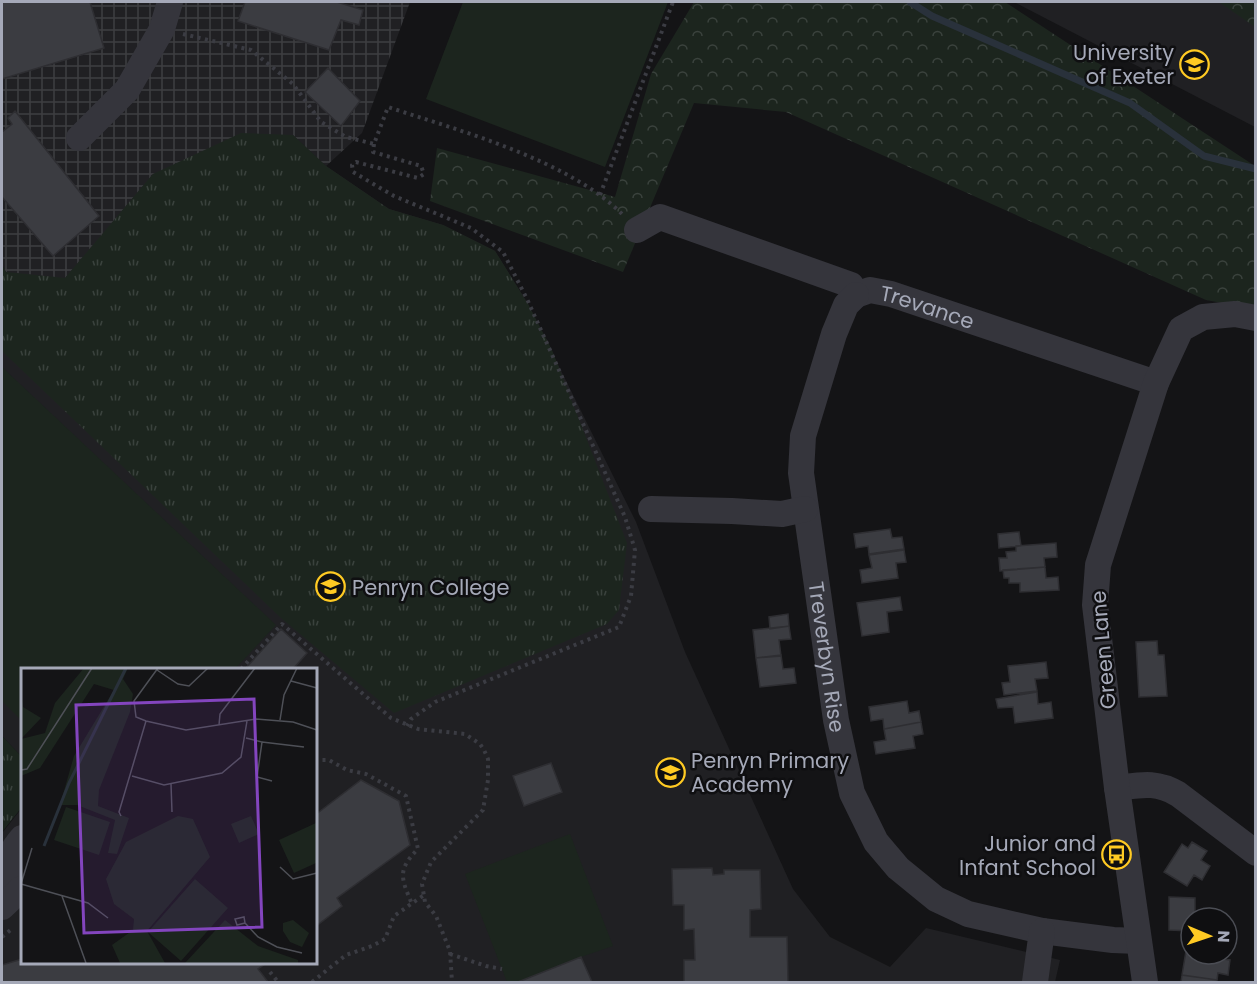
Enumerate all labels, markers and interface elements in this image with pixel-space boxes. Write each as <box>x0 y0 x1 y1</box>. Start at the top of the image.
place label: University of Exeter <box>1073 38 1174 91</box>
school or university icon: University of Exeter <box>1179 48 1211 80</box>
street label: Trevance <box>878 278 978 335</box>
school or university icon: Penryn College <box>315 571 347 603</box>
place label: Penryn College <box>352 573 510 602</box>
street label: Treverbyn Rise <box>802 580 853 735</box>
street label: Green Lane <box>1083 589 1123 711</box>
inset map <box>21 668 316 963</box>
place label: Penryn Primary Academy <box>691 746 849 799</box>
school or university icon: Penryn Primary Academy <box>654 756 686 788</box>
place label: Junior and Infant School <box>959 829 1096 882</box>
bus stop icon: Junior and Infant School <box>1101 839 1133 871</box>
north arrow <box>1179 906 1239 966</box>
text: N <box>1212 930 1235 943</box>

